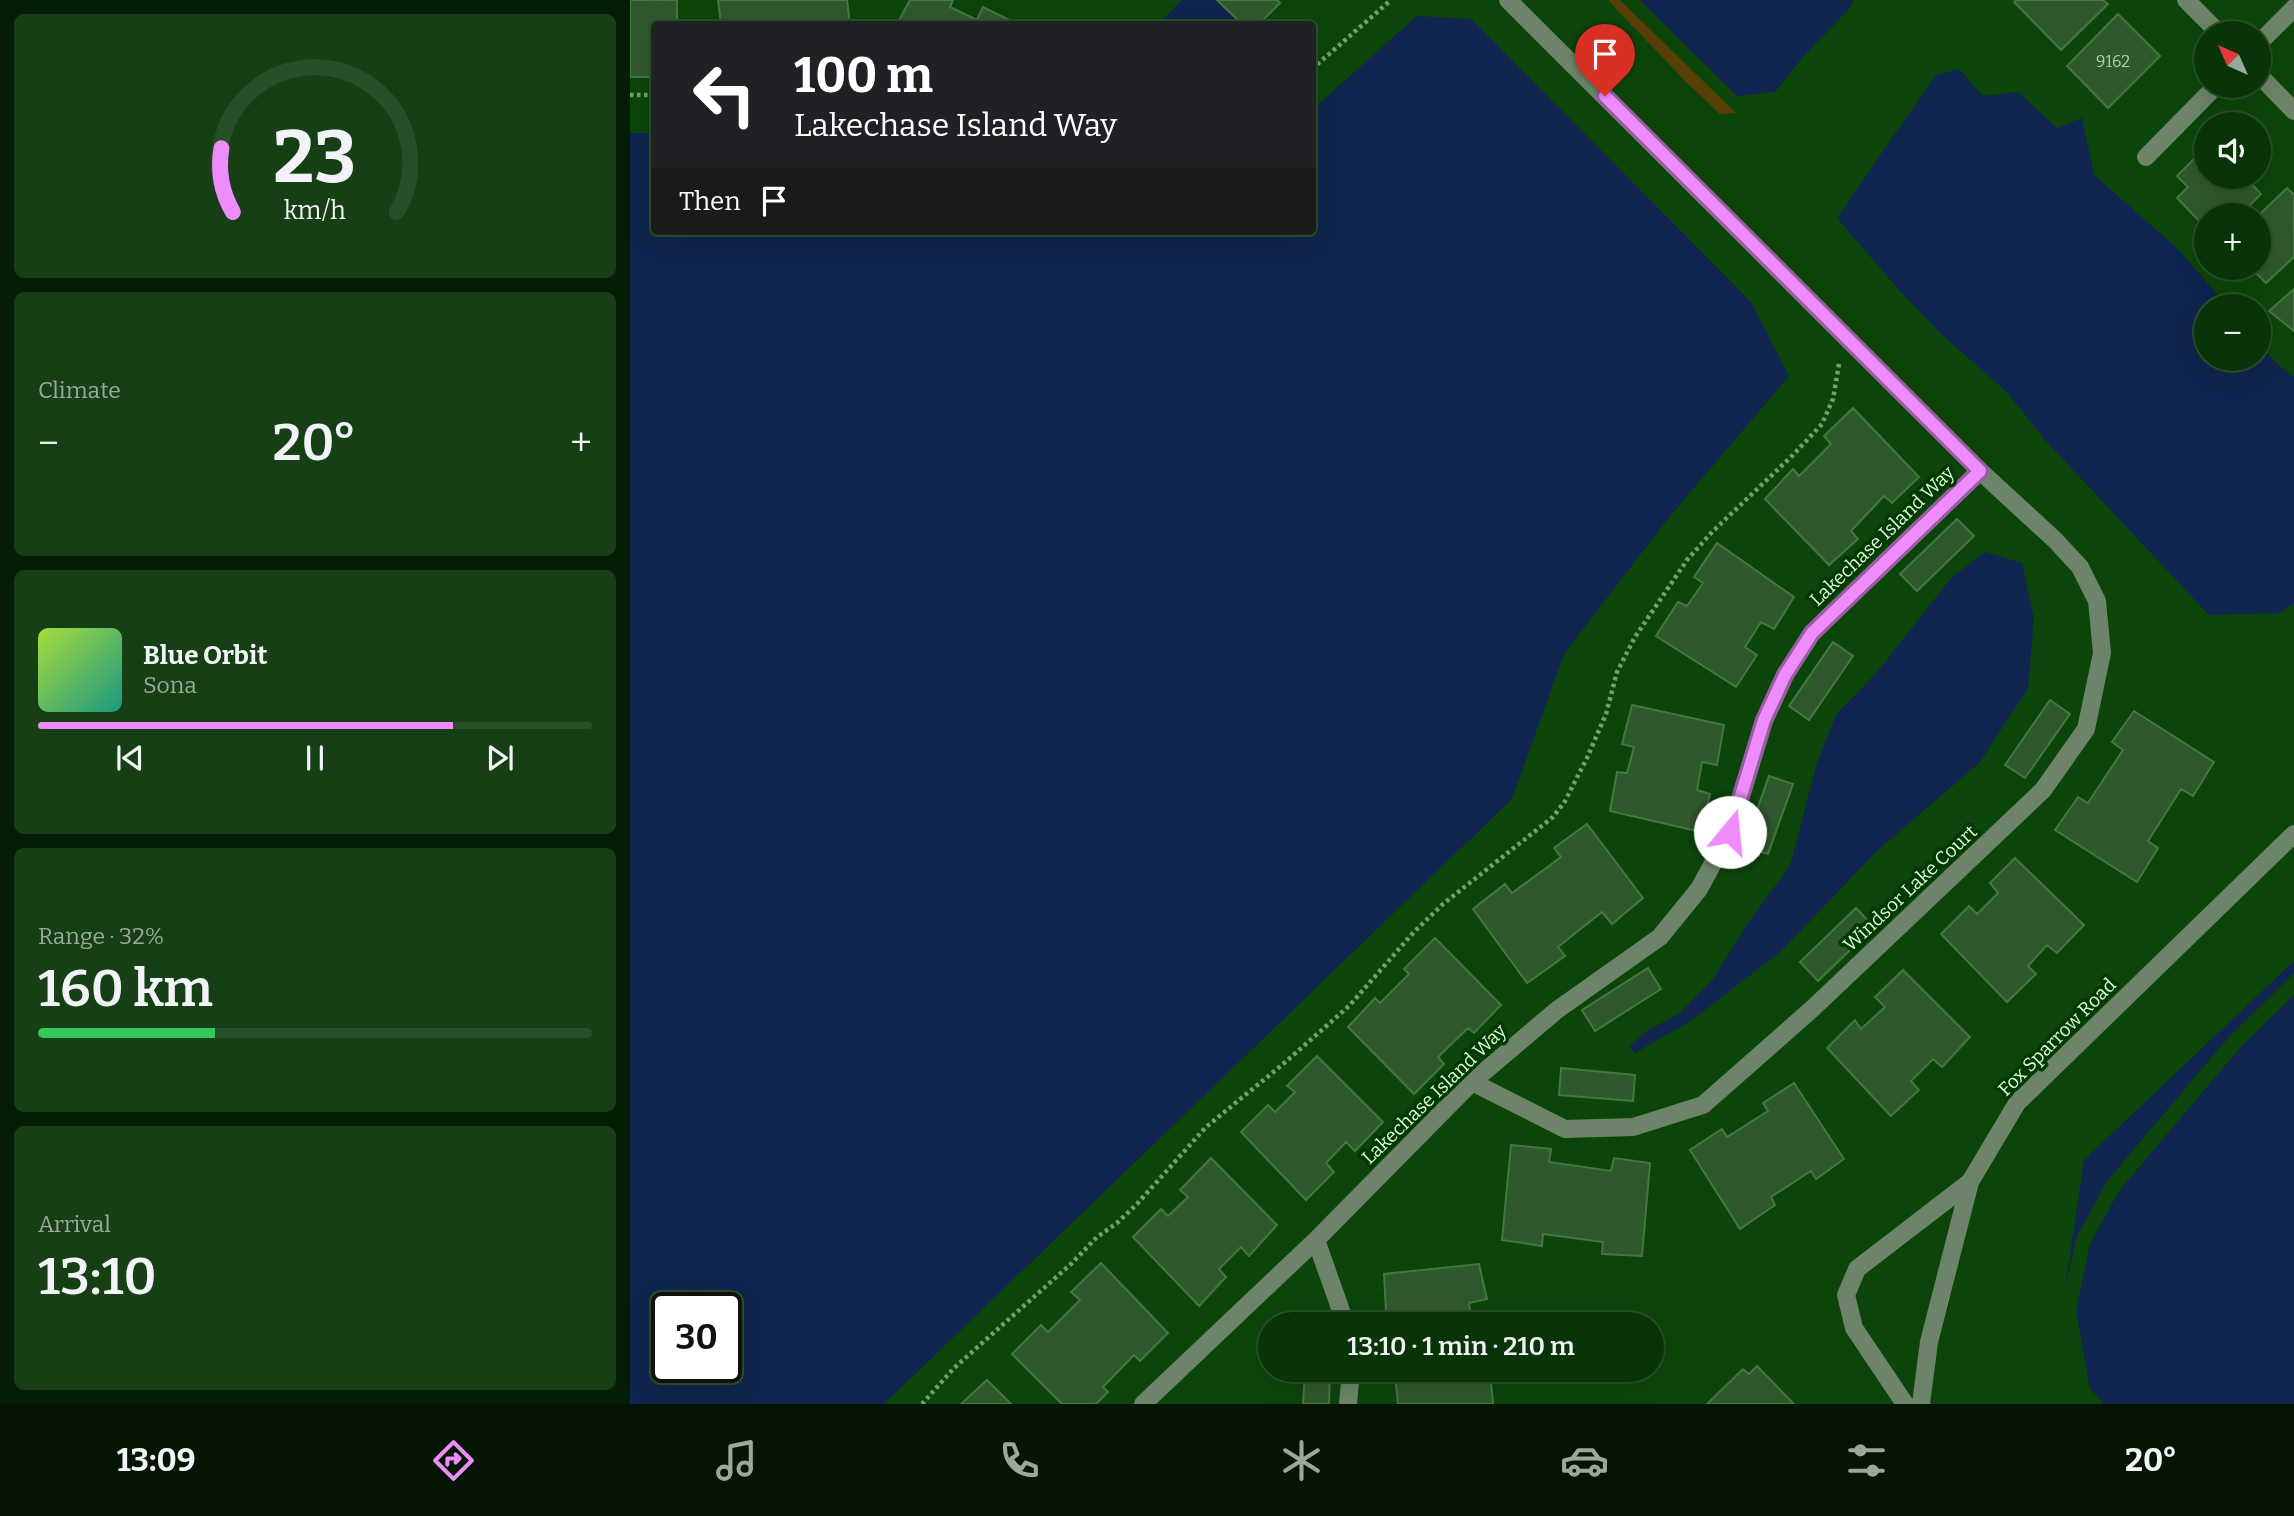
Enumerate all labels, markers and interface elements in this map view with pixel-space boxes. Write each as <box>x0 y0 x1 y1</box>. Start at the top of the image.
north arrow <box>2194 21 2272 98</box>
map controls <box>2194 21 2271 371</box>
pin <box>1575 24 1635 96</box>
icon: arrive <box>1586 35 1624 73</box>
text: 100 m <box>794 46 933 105</box>
icon: left <box>679 49 770 140</box>
house number: 9162 <box>2096 52 2130 71</box>
text: Lakechase Island Way <box>794 106 1117 144</box>
button: sound <box>2194 112 2271 189</box>
text: 23 <box>274 114 356 201</box>
icon: arrive <box>755 182 793 220</box>
text: Then <box>679 186 741 217</box>
text: km/h <box>284 196 346 226</box>
button: + <box>2194 203 2271 280</box>
button: − <box>2194 294 2271 371</box>
text: Climate <box>38 376 121 404</box>
text: 20° <box>272 411 357 474</box>
text: − <box>38 420 59 466</box>
text: + <box>570 420 592 466</box>
street label: Lakechase Island Way <box>1805 460 1960 611</box>
text: Blue Orbit <box>143 640 267 671</box>
text: Sona <box>143 671 197 699</box>
icon: previous <box>111 739 149 777</box>
icon: pause <box>296 739 334 777</box>
icon: next <box>481 739 519 777</box>
position arrow <box>1693 795 1767 869</box>
street label: Windsor Lake Court <box>1838 820 1982 956</box>
text: Range · 32% <box>38 922 164 950</box>
text: 160 km <box>38 957 213 1020</box>
street label: Fox Sparrow Road <box>1993 973 2121 1101</box>
street label: Lakechase Island Way <box>1357 1018 1512 1169</box>
text: Arrival <box>38 1210 111 1238</box>
text: 13:10 <box>38 1245 157 1308</box>
speed limit sign: 30 <box>651 1292 742 1383</box>
text: 13:10 · 1 min · 210 m <box>1347 1331 1575 1362</box>
icon: directions <box>429 1436 478 1485</box>
icon: music <box>712 1436 761 1485</box>
icon: phone <box>995 1436 1044 1485</box>
icon: climate <box>1277 1436 1326 1485</box>
icon: car <box>1560 1436 1609 1485</box>
icon: filters <box>1842 1436 1891 1485</box>
text: 13:09 <box>117 1441 196 1479</box>
text: 20° <box>2125 1441 2177 1479</box>

